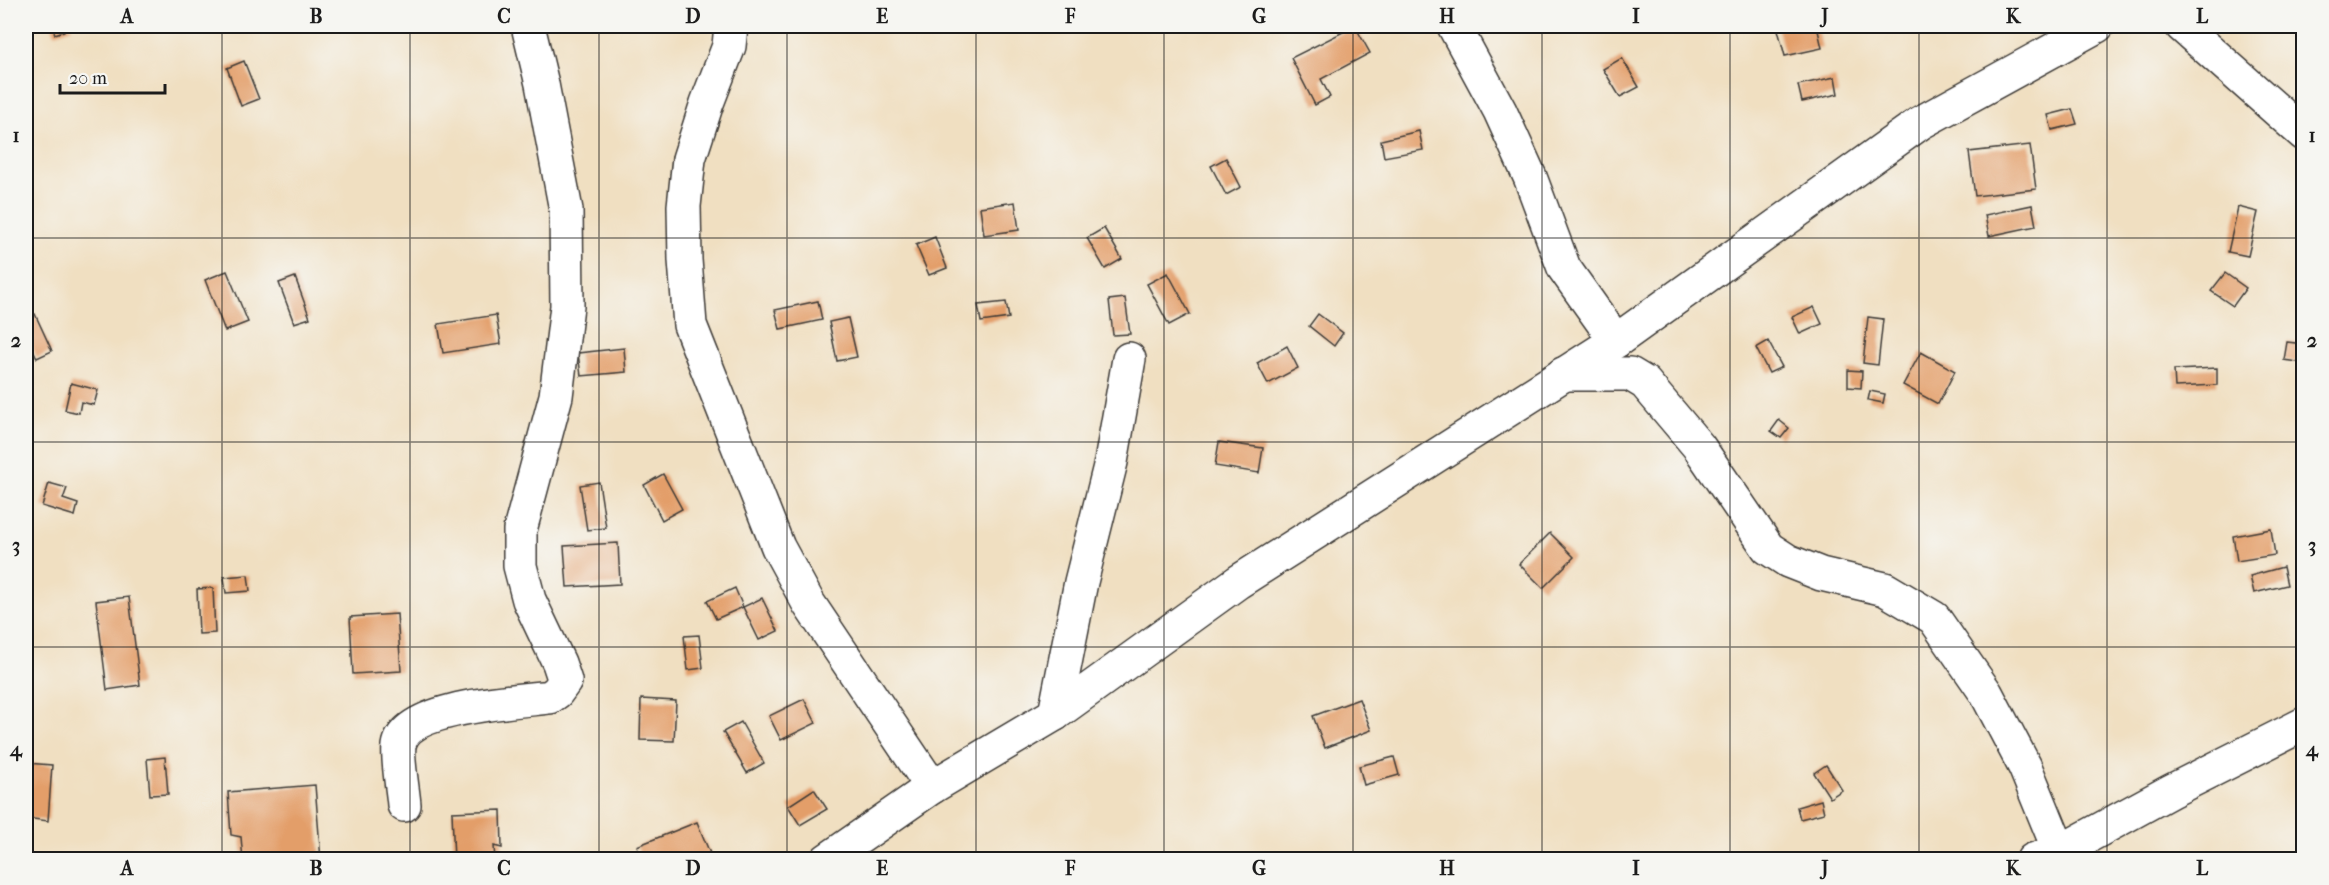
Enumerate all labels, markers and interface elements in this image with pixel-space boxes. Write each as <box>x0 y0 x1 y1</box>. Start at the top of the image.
text: A <box>119 5 135 28</box>
text: B <box>309 5 323 28</box>
text: C <box>497 5 511 28</box>
text: D <box>685 5 701 28</box>
text: E <box>876 5 888 28</box>
text: F <box>1064 5 1076 28</box>
text: G <box>1252 5 1266 28</box>
text: H <box>1439 5 1455 28</box>
text: I <box>1632 5 1640 28</box>
text: J <box>1819 5 1829 28</box>
text: K <box>2006 5 2022 28</box>
text: L <box>2196 5 2209 28</box>
scale bar <box>60 57 165 95</box>
text: 20 m <box>69 68 107 89</box>
text: 1 <box>12 124 20 147</box>
text: 1 <box>2308 124 2316 147</box>
text: 2 <box>11 329 21 352</box>
text: 2 <box>2307 329 2317 352</box>
text: 3 <box>12 534 20 557</box>
text: 3 <box>2308 534 2316 557</box>
text: 4 <box>9 738 23 762</box>
text: 4 <box>2305 738 2319 762</box>
text: A <box>119 857 135 880</box>
text: B <box>309 857 323 880</box>
text: C <box>497 857 511 880</box>
text: D <box>685 857 701 880</box>
text: E <box>876 857 888 880</box>
text: F <box>1064 857 1076 880</box>
text: G <box>1252 857 1266 880</box>
text: H <box>1439 857 1455 880</box>
text: I <box>1632 857 1640 880</box>
text: J <box>1819 857 1829 880</box>
text: K <box>2006 857 2022 880</box>
text: L <box>2196 857 2209 880</box>

